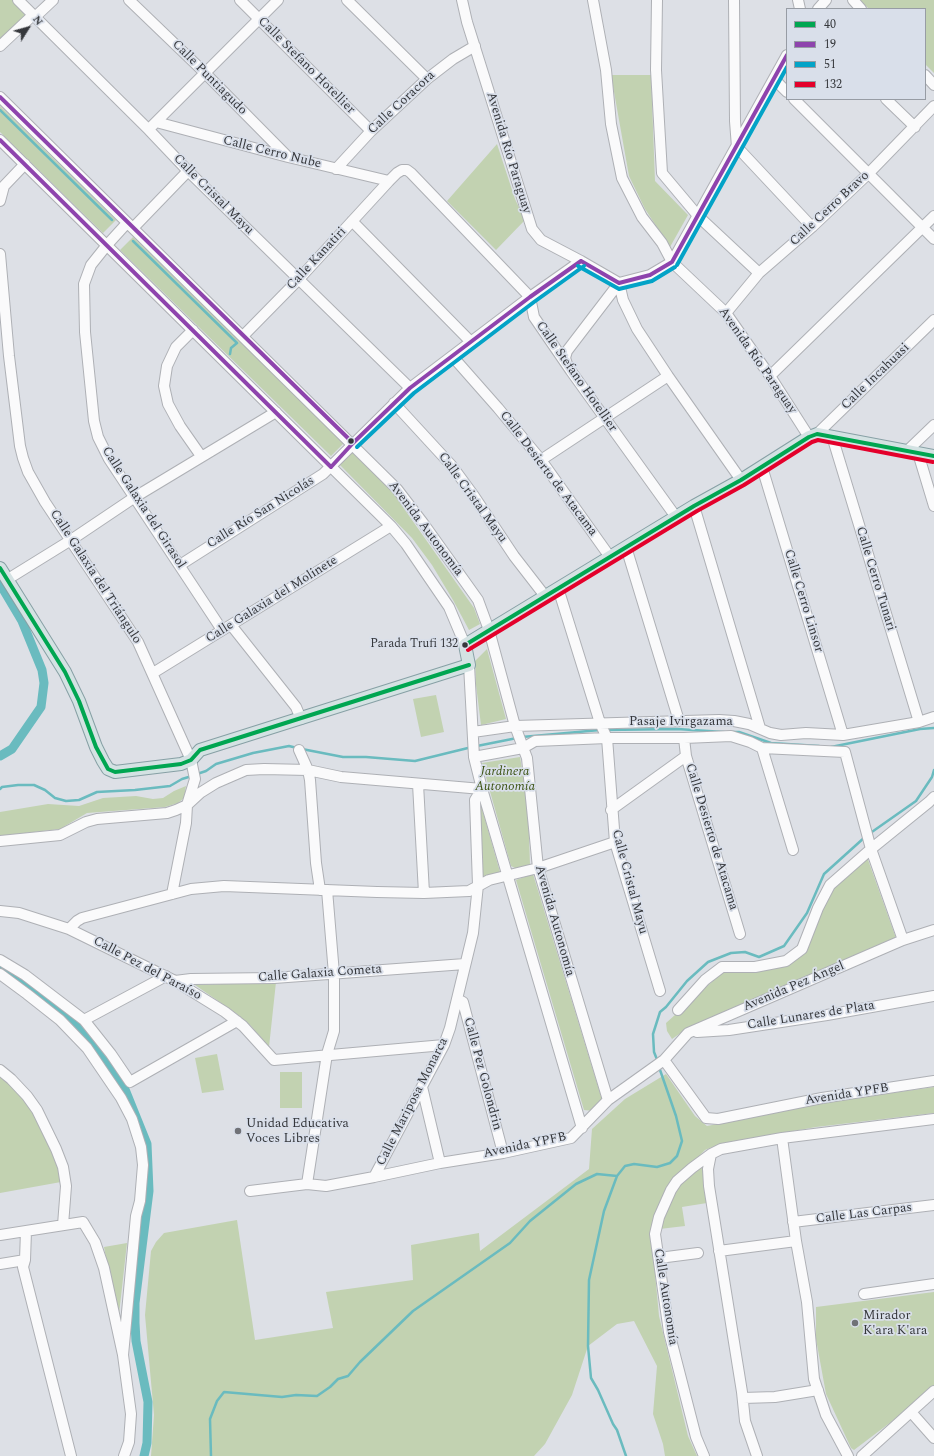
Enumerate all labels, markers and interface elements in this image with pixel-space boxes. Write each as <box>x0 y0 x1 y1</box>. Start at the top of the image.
north arrow <box>8 8 48 48</box>
legend <box>786 8 926 100</box>
text: N <box>28 12 47 29</box>
street label: Calle Stefano Hotellier <box>254 14 358 118</box>
text: 40 <box>824 15 836 34</box>
text: 19 <box>824 35 836 54</box>
street label: Calle Puntiagudo <box>168 37 250 119</box>
text: 51 <box>824 55 836 74</box>
street label: Calle Coracora <box>365 68 439 138</box>
text: 132 <box>824 75 842 94</box>
street label: Avenida Río Paraguay <box>482 90 534 216</box>
street label: Calle Cerro Nube <box>221 133 323 173</box>
street label: Calle Cristal Mayu <box>170 152 256 238</box>
street label: Calle Cerro Bravo <box>787 168 873 250</box>
street label: Calle Kanatiri <box>284 224 350 294</box>
street label: Avenida Río Paraguay <box>714 305 800 417</box>
street label: Calle Stefano Hotellier <box>532 319 620 435</box>
street label: Calle Incahuasi <box>839 340 913 414</box>
street label: Calle Desierto de Atacama <box>496 408 600 540</box>
unlabelled marker <box>346 436 356 446</box>
street label: Calle Galaxia del Girasol <box>98 444 188 572</box>
street label: Calle Cristal Mayu <box>434 450 510 546</box>
street label: Calle Río San Nicolás <box>204 474 318 552</box>
street label: Avenida Autonomía <box>384 478 466 580</box>
street label: Calle Galaxia del Triángulo <box>46 507 144 647</box>
street label: Calle Cerro Tunari <box>852 525 898 633</box>
street label: Calle Cerro Linsor <box>780 548 826 654</box>
street label: Calle Galaxia del Molinete <box>203 553 341 647</box>
place label: Parada Trufi 132 <box>370 638 458 652</box>
marker: Parada Trufi 132 <box>460 640 470 650</box>
street label: Pasaje Ivirgazama <box>629 714 733 730</box>
street label: Calle Desierto de Atacama <box>681 762 741 912</box>
park label: Jardinera Autonomía <box>475 764 535 795</box>
street label: Calle Cristal Mayu <box>608 828 650 936</box>
street label: Avenida Autonomía <box>531 864 577 978</box>
street label: Calle Pez del Paraíso <box>90 934 204 1004</box>
street label: Avenida Pez Ángel <box>741 959 847 1015</box>
street label: Calle Galaxia Cometa <box>257 962 383 986</box>
street label: Calle Lunares de Plata <box>746 998 876 1034</box>
street label: Calle Pez Golondrin <box>459 1016 505 1132</box>
street label: Calle Mariposa Monarca <box>374 1035 452 1169</box>
street label: Avenida YPFB <box>804 1081 890 1109</box>
place label: Unidad Educativa Voces Libres <box>246 1116 349 1147</box>
marker: Unidad Educativa Voces Libres <box>233 1126 243 1136</box>
street label: Avenida YPFB <box>482 1130 568 1162</box>
street label: Calle Las Carpas <box>815 1200 913 1228</box>
street label: Calle Autonomía <box>650 1248 680 1346</box>
place label: Mirador K'ara K'ara <box>863 1308 927 1339</box>
marker: Mirador K'ara K'ara <box>850 1318 860 1328</box>

